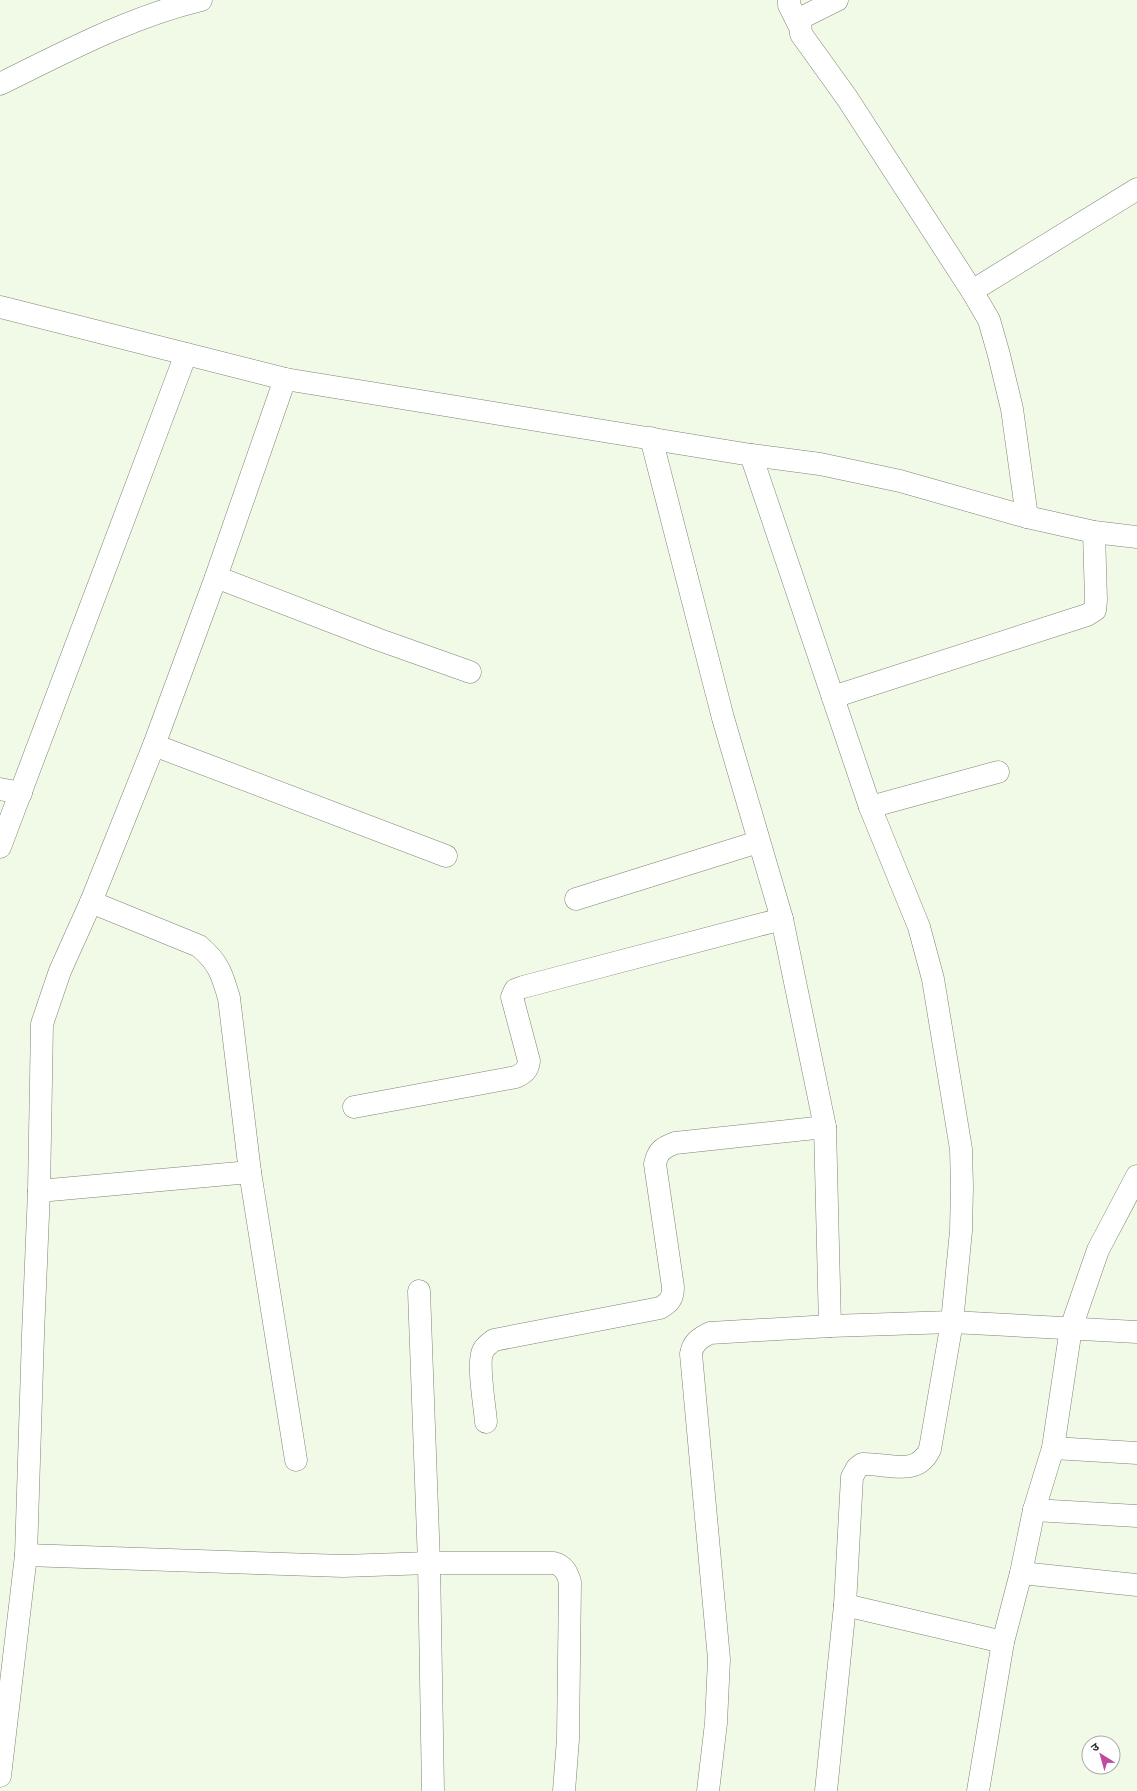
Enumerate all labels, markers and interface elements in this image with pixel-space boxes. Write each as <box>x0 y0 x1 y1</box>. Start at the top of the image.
north arrow <box>1081 1735 1121 1775</box>
text: उ <box>1089 1740 1102 1755</box>

